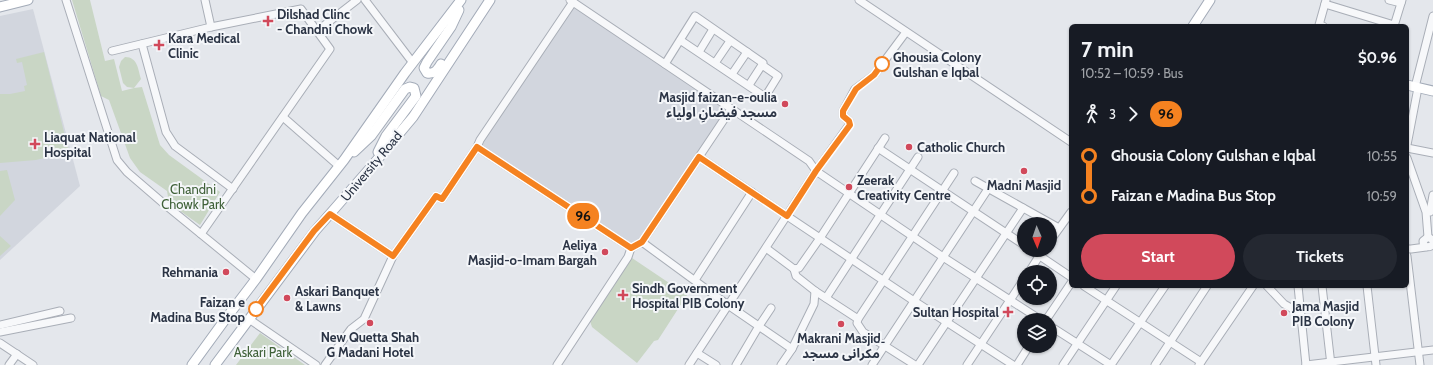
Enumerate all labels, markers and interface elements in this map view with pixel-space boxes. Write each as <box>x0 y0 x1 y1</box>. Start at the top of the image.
place label: Dilshad Clinc - Chandni Chowk <box>277 6 374 37</box>
marker: Dilshad Clinc - Chandni Chowk <box>262 15 274 27</box>
place label: Kara Medical Clinic <box>168 30 240 61</box>
text: 7 min <box>1081 36 1134 63</box>
marker: Kara Medical Clinic <box>153 39 165 51</box>
place label: Ghousia Colony Gulshan e Iqbal <box>893 49 981 80</box>
text: $0.96 <box>1358 49 1397 67</box>
marker: Ghousia Colony Gulshan e Iqbal <box>874 56 890 72</box>
text: 10:52 – 10:59 · Bus <box>1081 65 1183 81</box>
place label: Masjid faizan-e-oulia مسجد فیضانِ اولیاء <box>659 89 778 123</box>
marker: Masjid faizan-e-oulia مسجد فیضانِ اولیاء <box>780 99 790 109</box>
icon: walk <box>1081 103 1103 125</box>
icon: forward <box>1122 103 1144 125</box>
text: 96 <box>1158 105 1174 123</box>
text: 3 <box>1109 106 1116 122</box>
street label: University Road <box>337 128 405 204</box>
place label: Liaquat National Hospital <box>44 129 137 160</box>
marker: Liaquat National Hospital <box>29 138 41 150</box>
place label: Catholic Church <box>917 139 1005 155</box>
marker: Catholic Church <box>904 142 914 152</box>
text: Ghousia Colony Gulshan e Iqbal <box>1111 147 1316 165</box>
text: 10:55 <box>1367 148 1397 164</box>
marker: Madni Masjid <box>1019 166 1029 176</box>
place label: Zeerak Creativity Centre <box>857 172 951 203</box>
place label: Madni Masjid <box>987 177 1061 193</box>
park label: Chandni Chowk Park <box>161 181 225 212</box>
marker: Zeerak Creativity Centre <box>844 182 854 192</box>
text: Faizan e Madina Bus Stop <box>1111 187 1276 205</box>
text: 10:59 <box>1367 188 1397 204</box>
line badge: 96 <box>565 203 601 229</box>
text: 96 <box>575 207 591 225</box>
north arrow <box>1017 217 1057 257</box>
map controls <box>1017 217 1057 353</box>
button: Start <box>1081 234 1235 280</box>
button: Tickets <box>1243 234 1397 280</box>
place label: Aeliya Masjid-o-Imam Bargah <box>468 237 598 268</box>
marker: Aeliya Masjid-o-Imam Bargah <box>600 247 610 257</box>
place label: Rehmania <box>162 264 219 280</box>
button: locate <box>1017 265 1057 305</box>
marker: Rehmania <box>221 267 231 277</box>
place label: Sindh Government Hospital PIB Colony <box>632 280 744 311</box>
place label: Askari Banquet & Lawns <box>295 283 380 314</box>
marker: Sindh Government Hospital PIB Colony <box>617 289 629 301</box>
marker: Askari Banquet & Lawns <box>282 293 292 303</box>
place label: Faizan e Madina Bus Stop <box>150 294 246 325</box>
place label: Jama Masjid PIB Colony <box>1291 298 1359 329</box>
marker: Faizan e Madina Bus Stop <box>248 301 264 317</box>
place label: Sultan Hospital <box>913 304 1000 320</box>
marker: Sultan Hospital <box>1002 306 1014 318</box>
marker: Jama Masjid PIB Colony <box>1279 308 1289 318</box>
button: layers <box>1017 313 1057 353</box>
marker: New Quetta Shah G Madani Hotel <box>365 318 375 328</box>
marker: Makrani Masjid۔ مکرانی مسجد <box>836 319 846 329</box>
place label: New Quetta Shah G Madani Hotel <box>321 329 419 360</box>
place label: Makrani Masjid۔ مکرانی مسجد <box>797 330 885 361</box>
park label: Askari Park <box>234 344 292 360</box>

